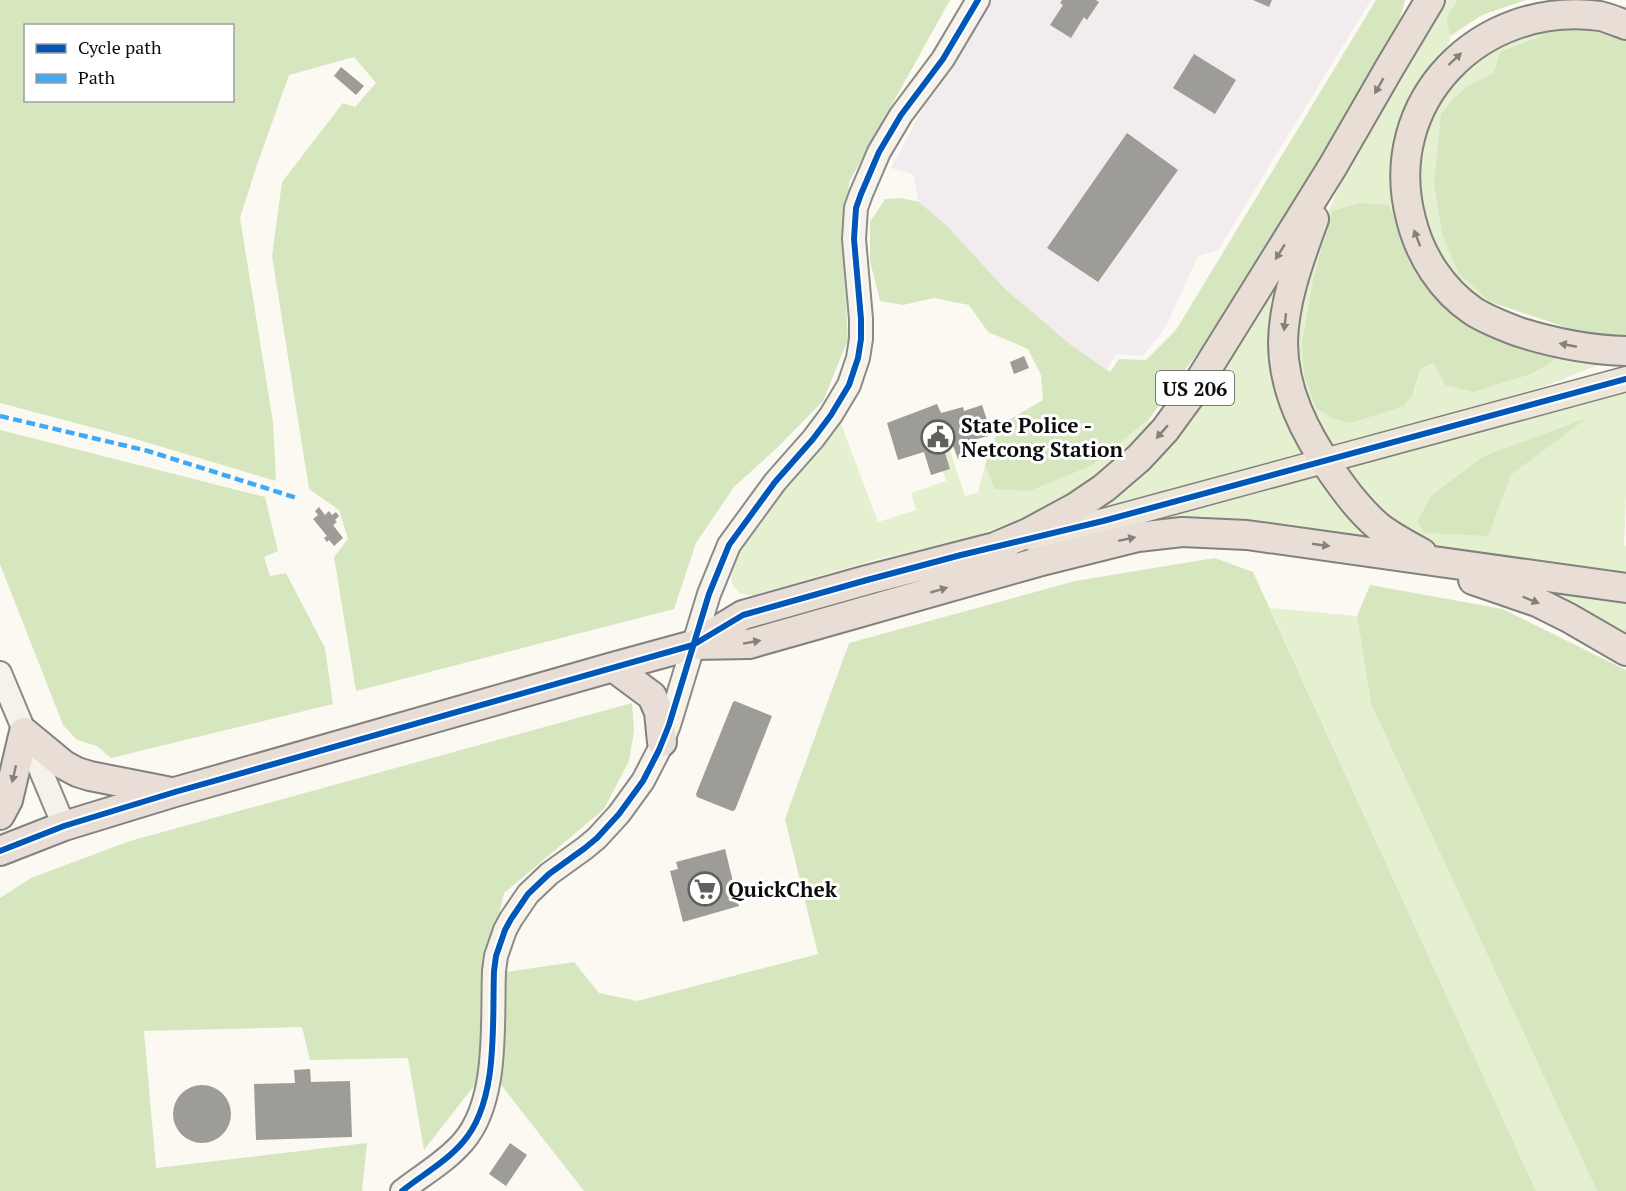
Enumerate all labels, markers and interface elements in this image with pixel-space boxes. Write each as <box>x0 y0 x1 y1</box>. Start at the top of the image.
legend <box>24 24 234 102</box>
text: Cycle path <box>78 35 162 59</box>
one-way arrow <box>1447 53 1462 66</box>
text: Path <box>78 65 115 89</box>
one-way arrow <box>1374 78 1384 95</box>
one-way arrow <box>1412 229 1421 247</box>
one-way arrow <box>1275 243 1286 260</box>
one-way arrow <box>1280 313 1290 332</box>
one-way arrow <box>1558 340 1577 349</box>
road number: US 206 <box>1156 371 1234 405</box>
place label: State Police - Netcong Station <box>961 411 1124 463</box>
public building icon: State Police - Netcong Station <box>920 419 956 455</box>
one-way arrow <box>1156 424 1169 439</box>
one-way arrow <box>1118 534 1137 543</box>
one-way arrow <box>1312 541 1331 550</box>
one-way arrow <box>930 585 948 594</box>
one-way arrow <box>1522 596 1540 605</box>
one-way arrow <box>742 637 761 646</box>
one-way arrow <box>9 765 18 784</box>
supermarket icon: QuickChek <box>687 871 723 907</box>
place label: QuickChek <box>728 875 838 903</box>

